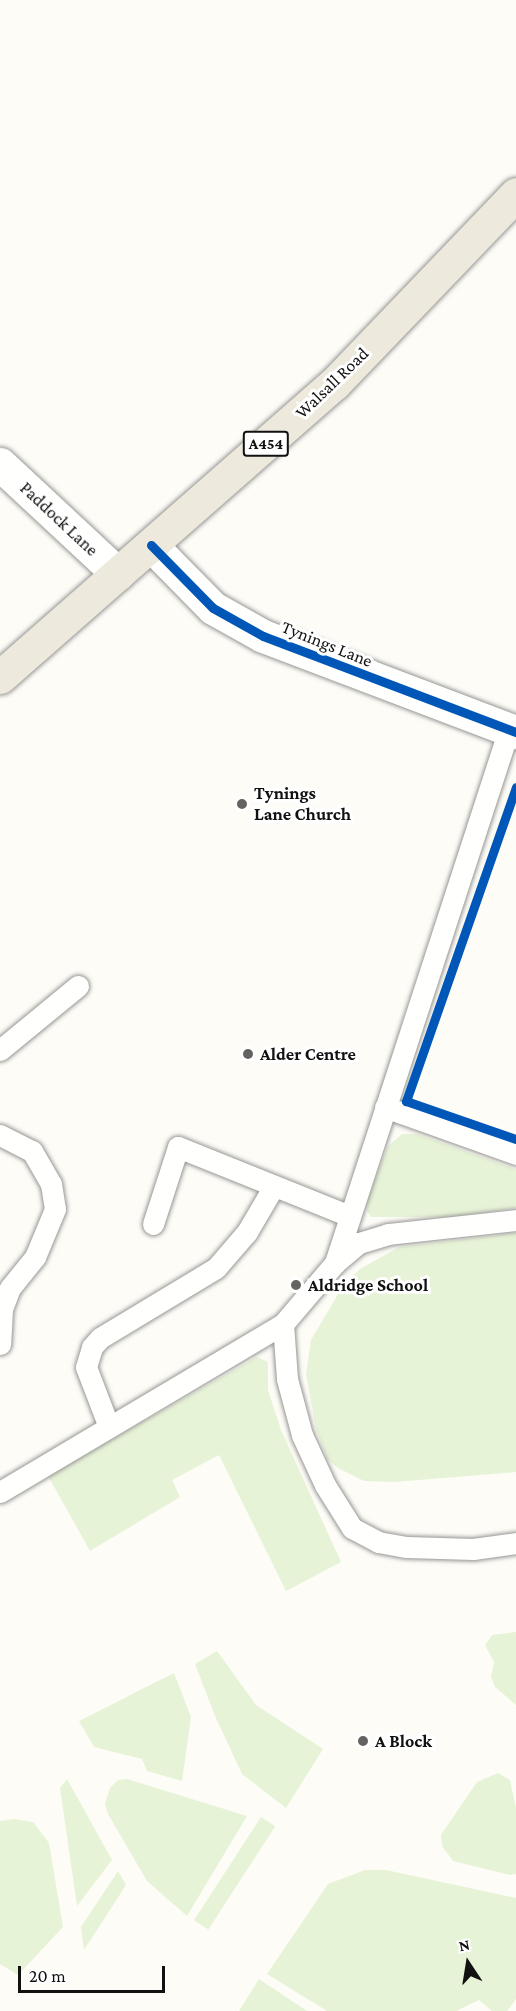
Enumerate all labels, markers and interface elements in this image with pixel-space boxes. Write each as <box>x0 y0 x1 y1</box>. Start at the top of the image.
street label: Walsall Road <box>291 343 373 423</box>
road number: A454 <box>242 431 290 457</box>
street label: Paddock Lane <box>15 477 103 561</box>
street label: Tynings Lane <box>278 616 376 672</box>
place label: Tynings Lane Church <box>254 783 351 826</box>
marker: Tynings Lane Church <box>235 797 249 811</box>
place label: Alder Centre <box>260 1043 356 1065</box>
marker: Alder Centre <box>241 1047 255 1061</box>
place label: Aldridge School <box>308 1274 428 1296</box>
marker: Aldridge School <box>289 1278 303 1292</box>
place label: A Block <box>375 1730 432 1752</box>
marker: A Block <box>356 1734 370 1748</box>
north arrow <box>438 1933 498 1993</box>
text: N <box>457 1935 471 1954</box>
scale bar <box>21 1954 168 1992</box>
text: 20 m <box>29 1966 66 1986</box>

